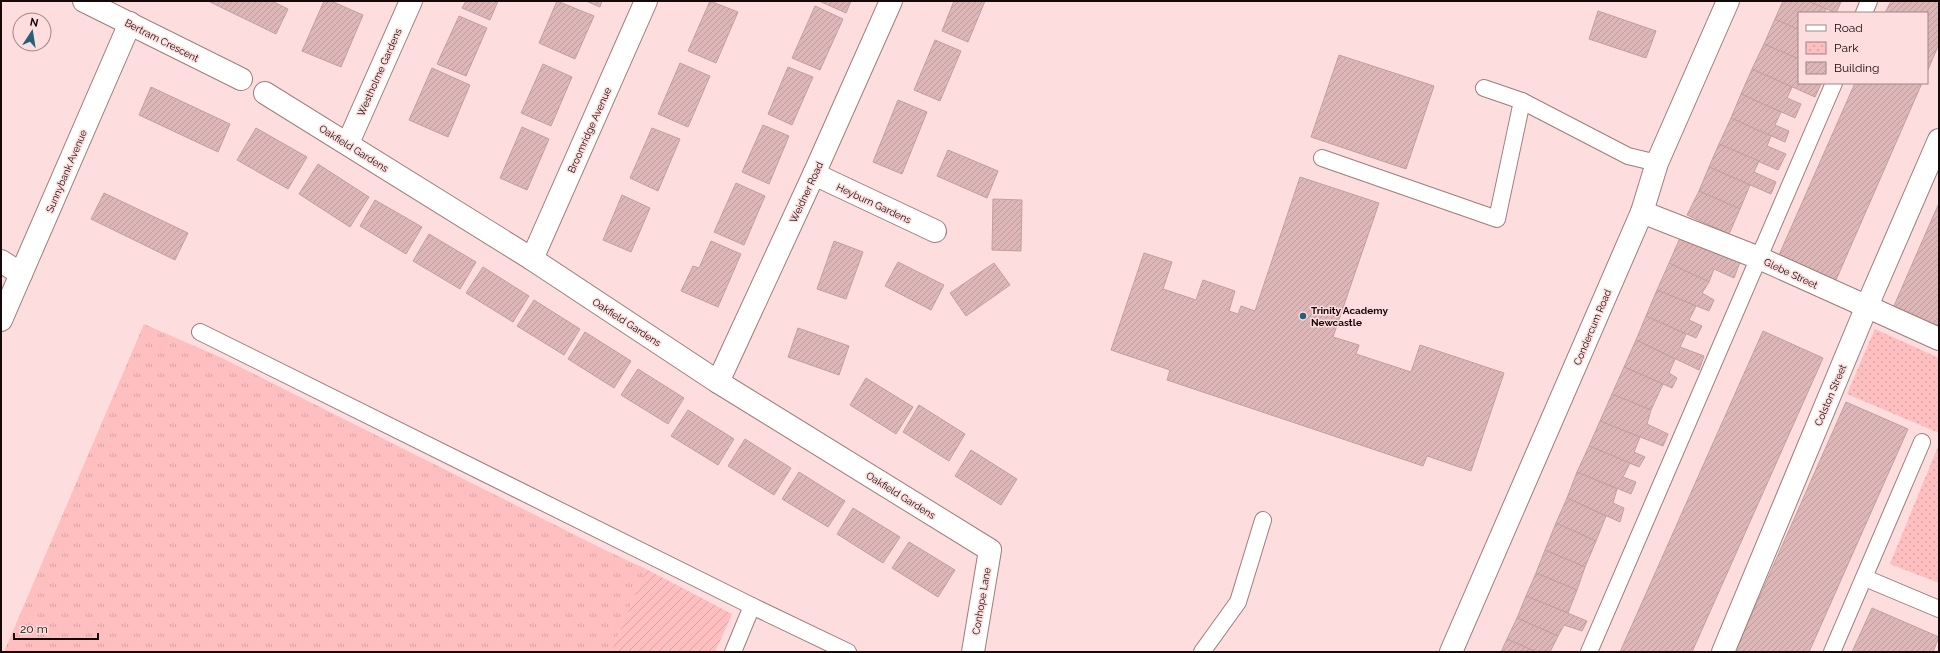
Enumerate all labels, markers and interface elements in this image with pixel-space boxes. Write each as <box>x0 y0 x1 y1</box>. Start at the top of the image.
north arrow <box>12 12 52 52</box>
legend <box>1798 12 1928 84</box>
text: N <box>29 15 39 30</box>
street label: Bertram Crescent <box>123 17 201 64</box>
text: Road <box>1834 21 1863 35</box>
street label: Westholme Gardens <box>355 27 404 118</box>
text: Park <box>1834 41 1859 55</box>
text: Building <box>1834 61 1880 75</box>
street label: Broomridge Avenue <box>566 86 613 175</box>
street label: Oakfield Gardens <box>317 123 390 174</box>
street label: Sunnybank Avenue <box>44 128 89 214</box>
street label: Weidner Road <box>788 160 825 224</box>
street label: Heyburn Gardens <box>835 181 913 226</box>
street label: Glebe Street <box>1762 256 1820 291</box>
street label: Condercum Road <box>1572 288 1613 367</box>
street label: Oakfield Gardens <box>590 296 663 349</box>
place label: Trinity Academy Newcastle <box>1311 305 1388 328</box>
marker: Trinity Academy Newcastle <box>1298 311 1308 321</box>
street label: Colston Street <box>1813 362 1849 428</box>
street label: Oakfield Gardens <box>864 470 937 521</box>
street label: Conhope Lane <box>970 567 993 636</box>
scale bar <box>14 615 98 641</box>
text: 20 m <box>20 622 48 636</box>

